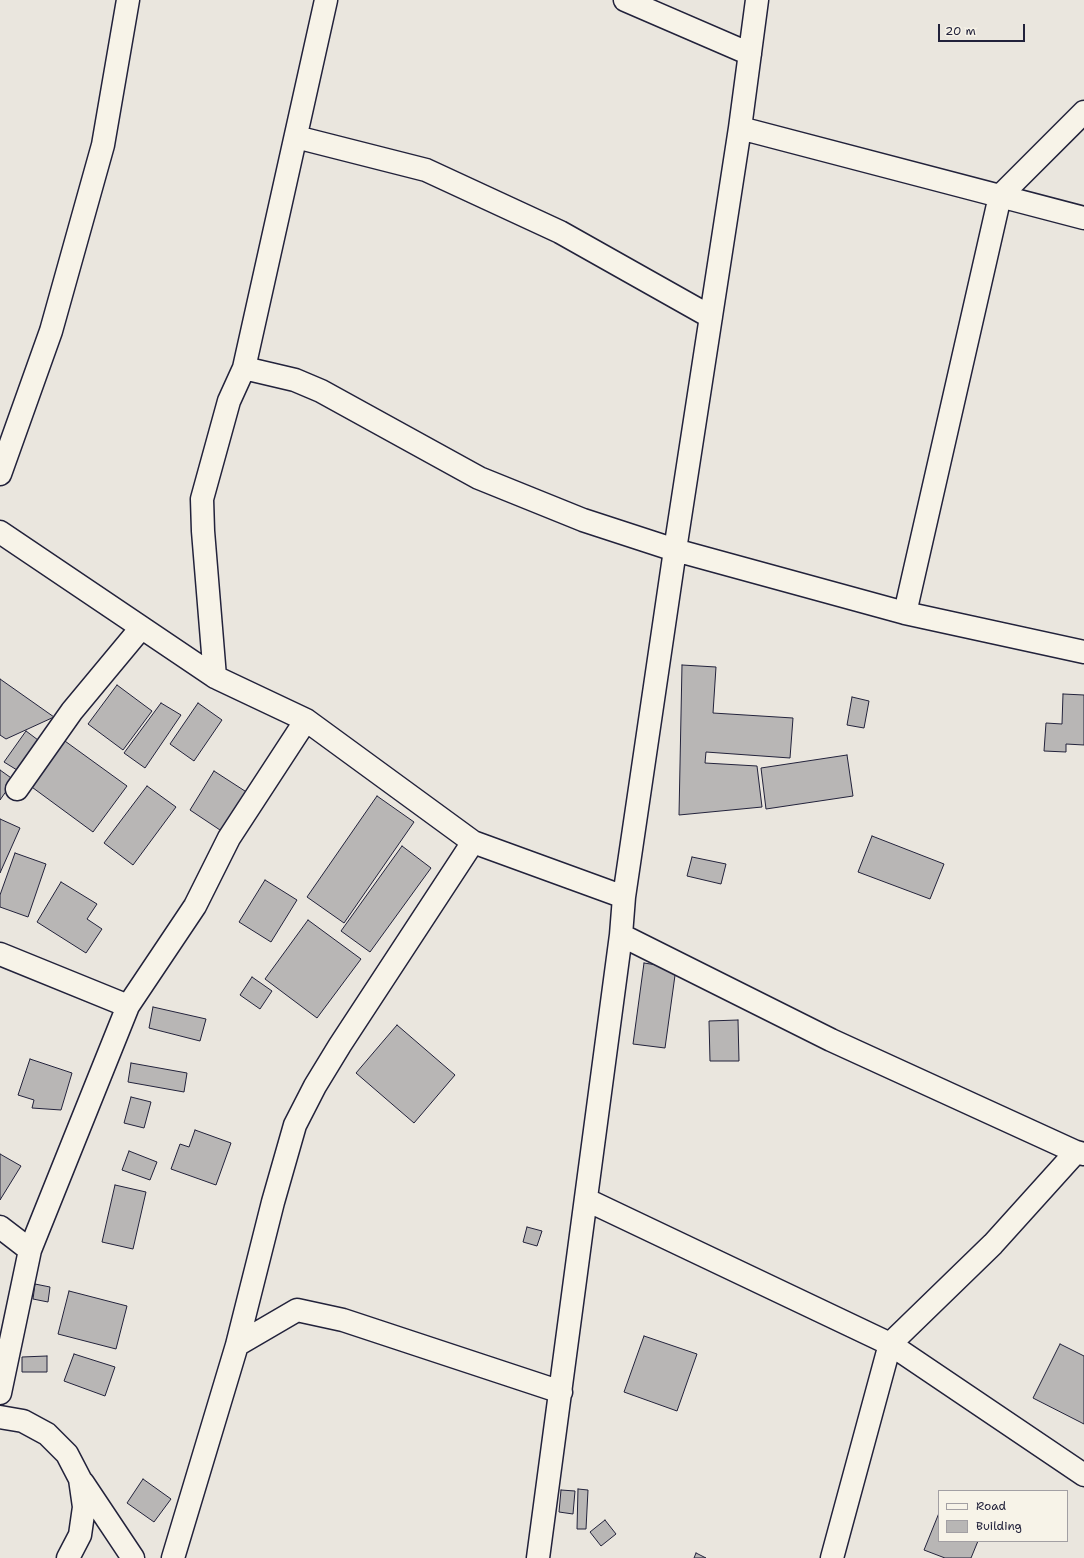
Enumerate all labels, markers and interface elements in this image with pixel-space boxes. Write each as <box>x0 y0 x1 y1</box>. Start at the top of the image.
scale bar <box>940 16 1027 42</box>
text: 20 m <box>945 23 976 39</box>
legend <box>938 1490 1068 1542</box>
text: Road <box>976 1498 1006 1514</box>
text: Building <box>976 1518 1022 1534</box>

